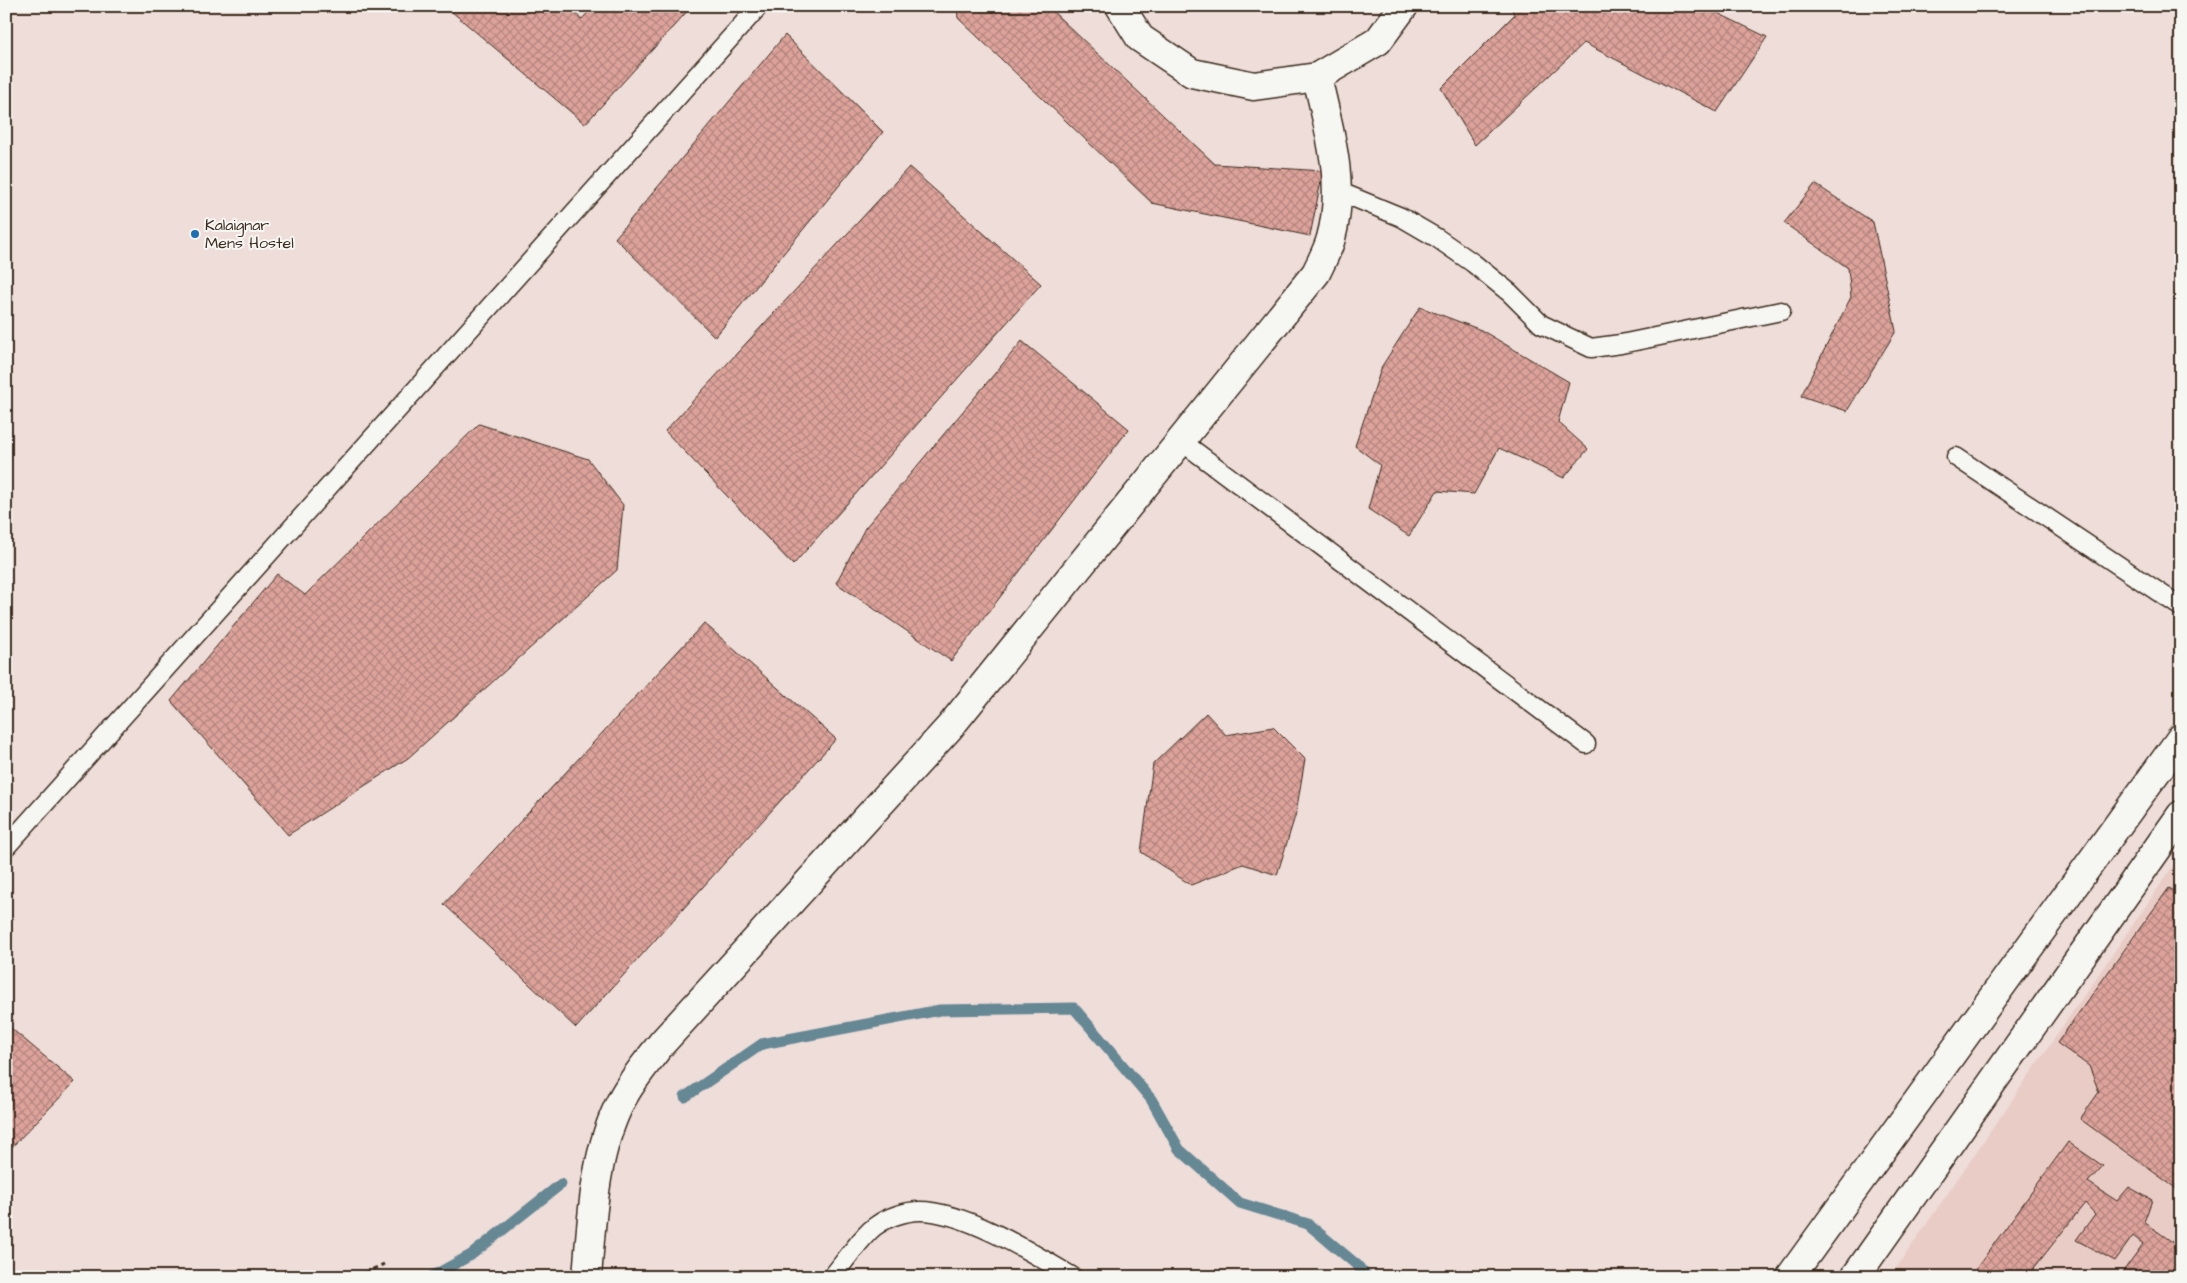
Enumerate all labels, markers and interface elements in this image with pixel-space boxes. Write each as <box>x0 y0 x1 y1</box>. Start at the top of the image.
place label: Kalaignar Mens Hostel <box>205 214 294 254</box>
marker: Kalaignar Mens Hostel <box>189 228 201 240</box>

